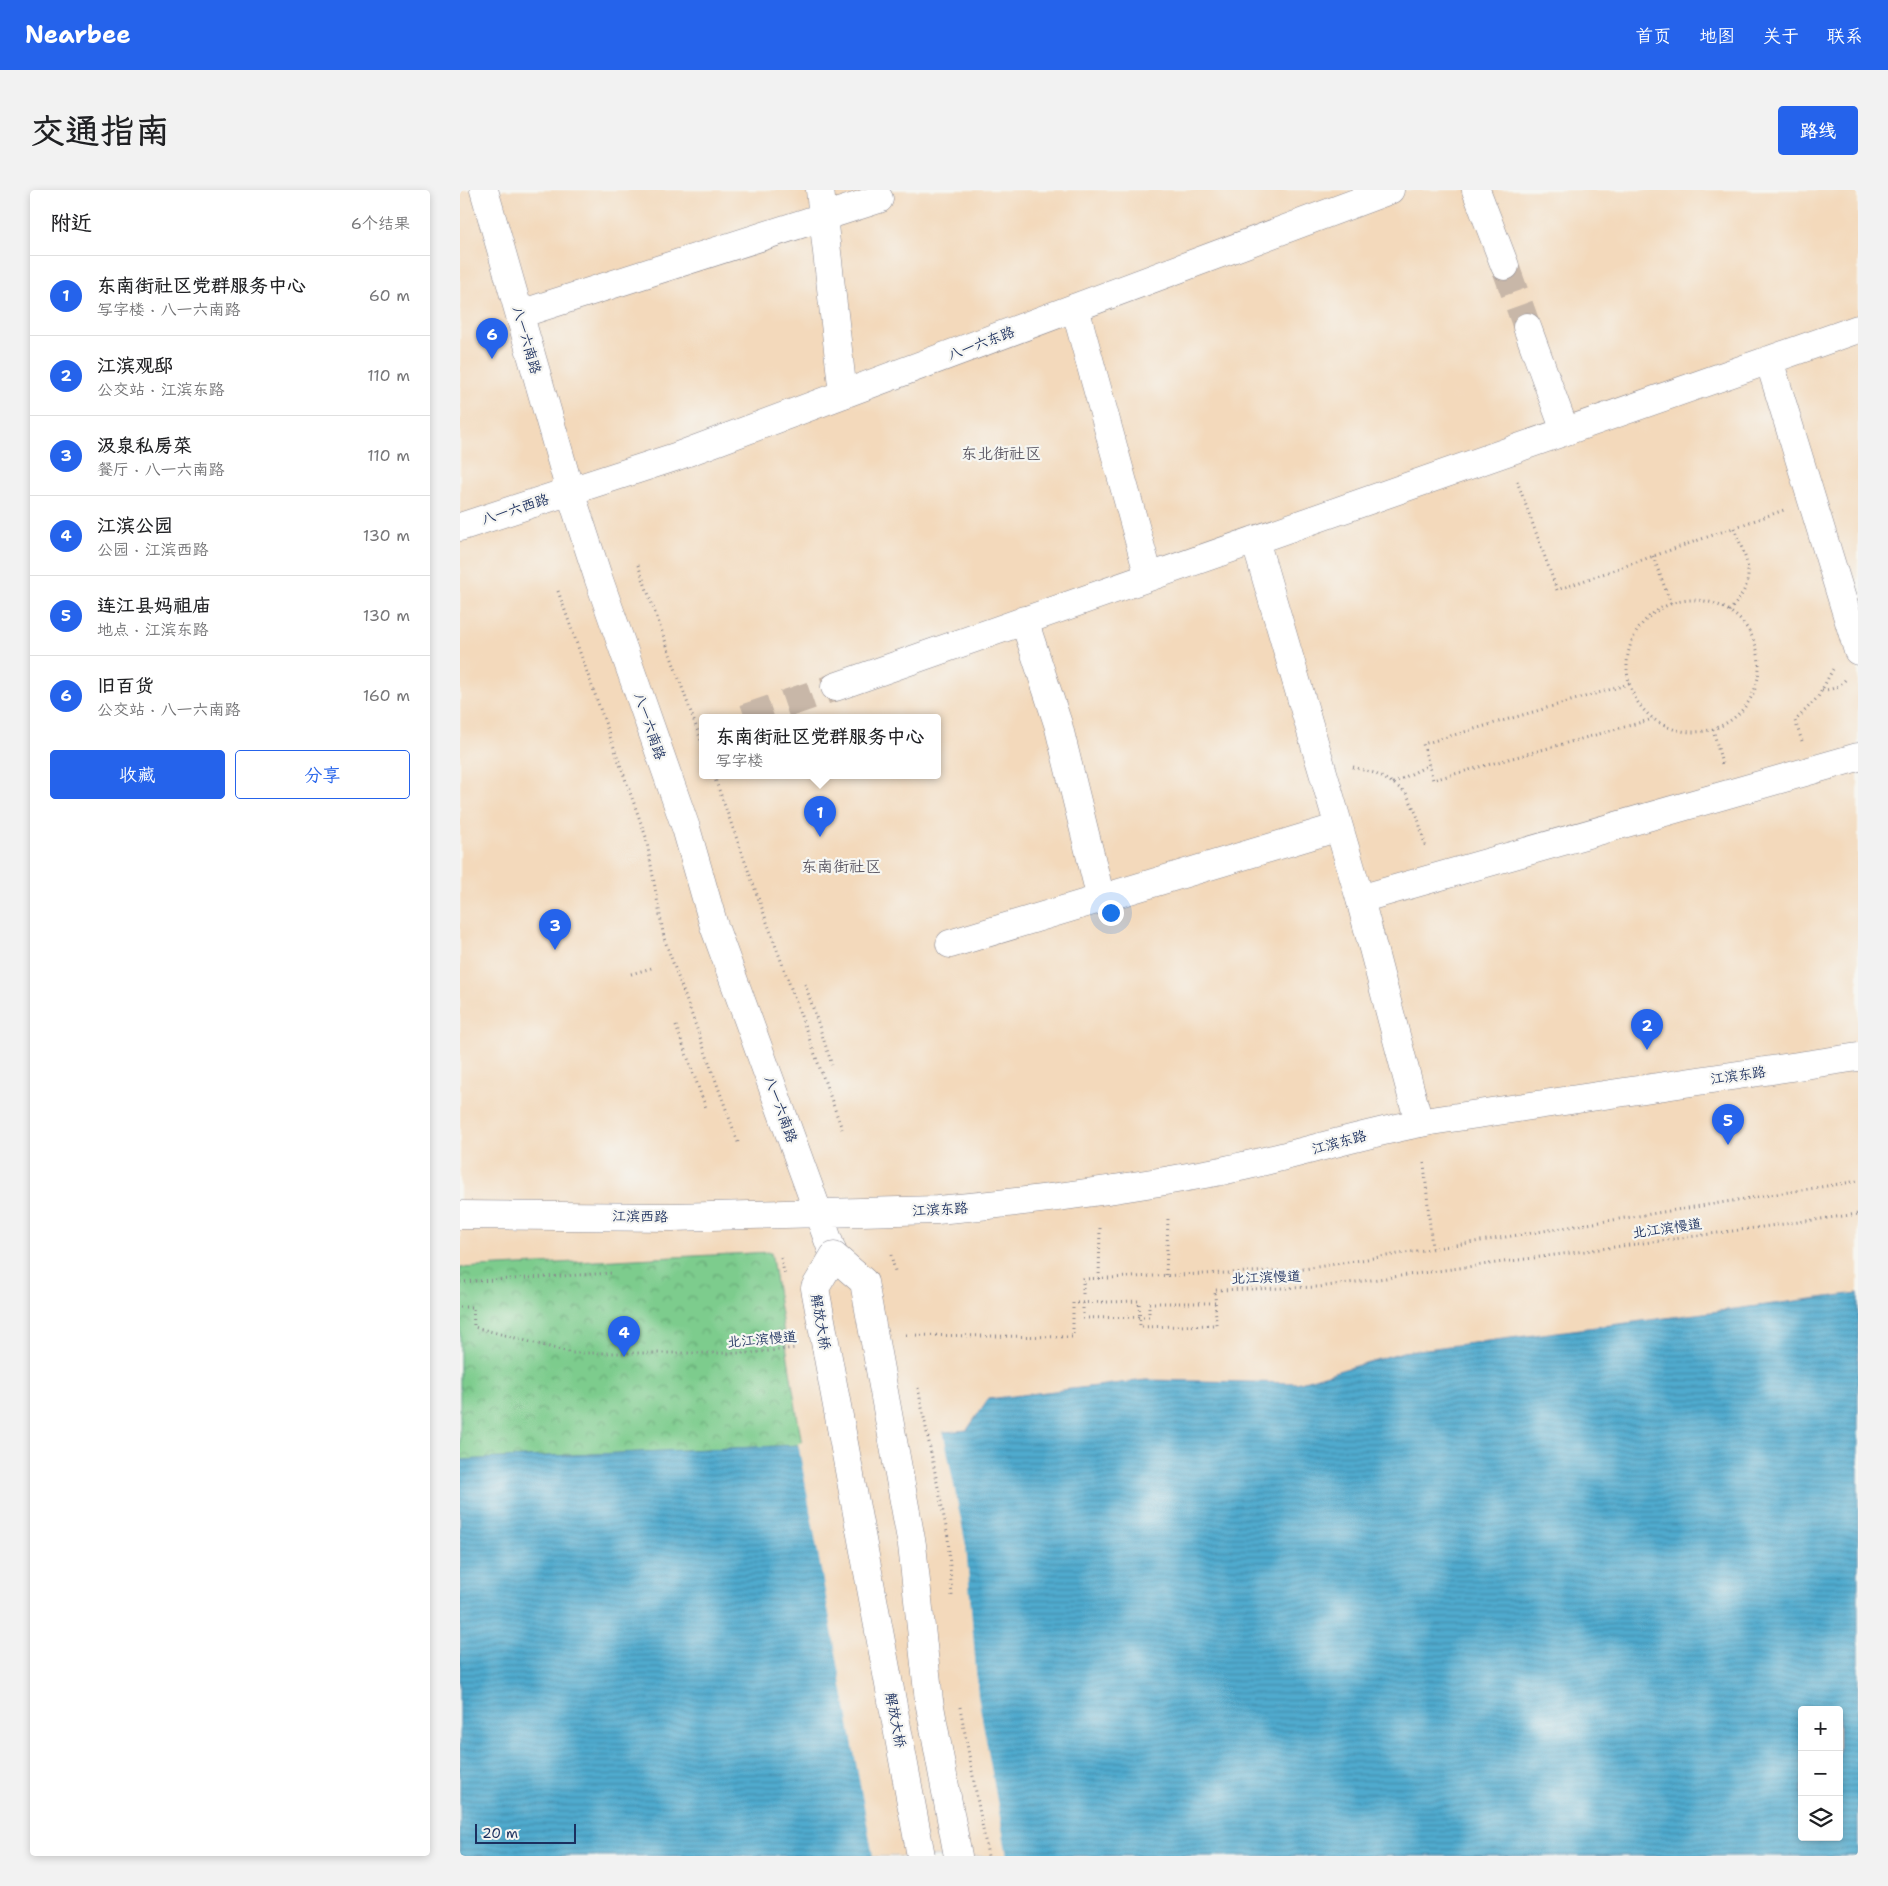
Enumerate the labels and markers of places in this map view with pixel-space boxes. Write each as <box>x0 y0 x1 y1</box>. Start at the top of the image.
pin: 6 <box>476 318 508 359</box>
pin: 1 <box>804 796 836 837</box>
pin: 3 <box>539 909 571 950</box>
pin: 2 <box>1631 1009 1663 1050</box>
pin: 5 <box>1712 1104 1744 1145</box>
pin: 4 <box>608 1316 640 1357</box>

